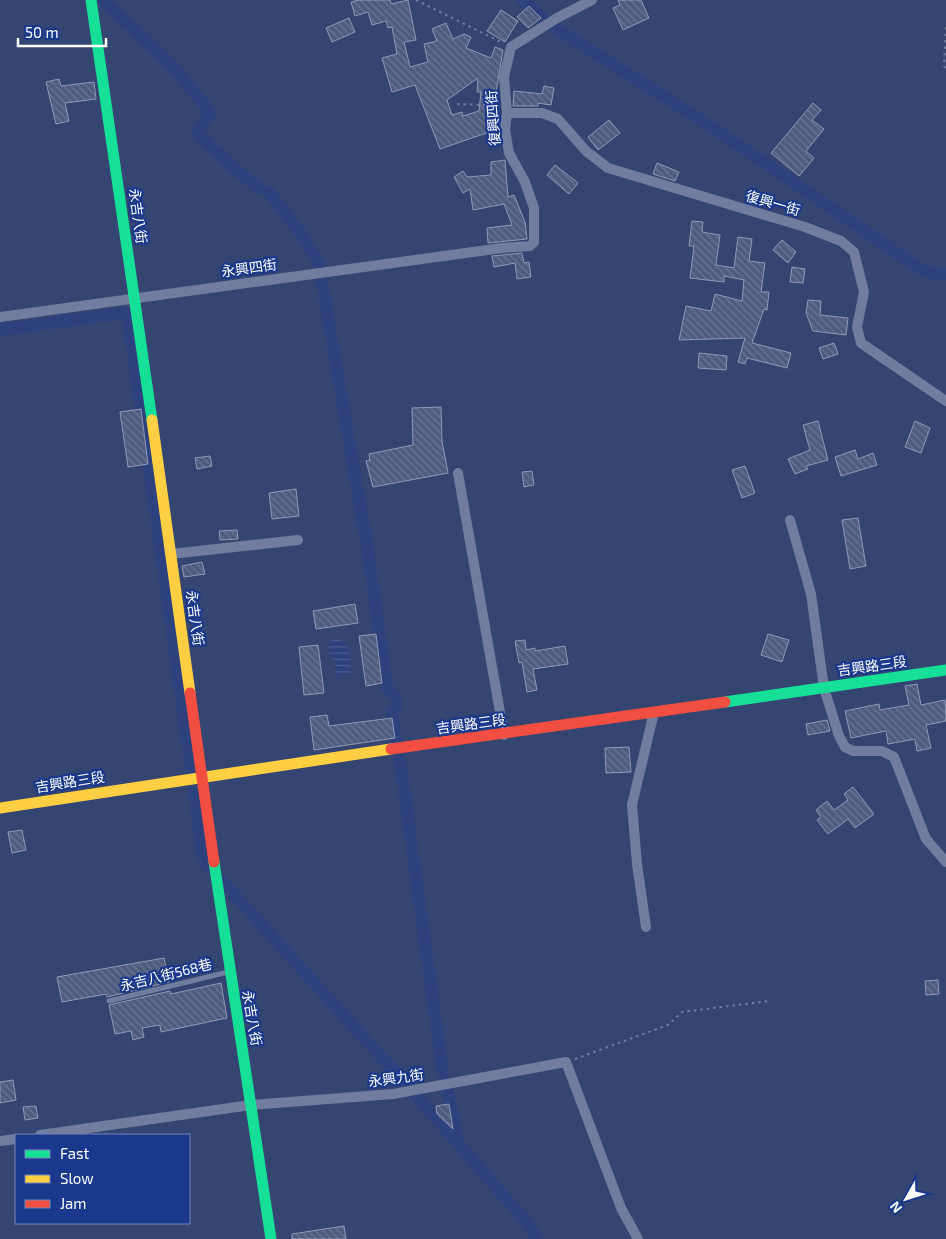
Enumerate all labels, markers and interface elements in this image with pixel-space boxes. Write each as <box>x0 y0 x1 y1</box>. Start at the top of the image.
scale bar <box>18 15 105 47</box>
text: 50 m <box>25 23 59 41</box>
street label: 復興四街 <box>482 90 503 147</box>
street label: 永吉八街 <box>126 187 151 245</box>
street label: 復興一街 <box>744 187 802 218</box>
street label: 永興四街 <box>220 255 278 280</box>
street label: 永吉八街 <box>183 589 208 647</box>
street label: 吉興路三段 <box>836 652 908 679</box>
street label: 吉興路三段 <box>435 710 507 737</box>
street label: 吉興路三段 <box>34 768 106 795</box>
street label: 永吉八街568巷 <box>118 955 214 994</box>
street label: 永吉八街 <box>239 989 266 1047</box>
street label: 永興九街 <box>367 1065 425 1090</box>
legend <box>15 1134 190 1224</box>
text: Fast <box>60 1144 90 1162</box>
text: Slow <box>60 1169 94 1187</box>
north arrow <box>881 1174 931 1224</box>
text: Jam <box>60 1194 86 1212</box>
text: N <box>886 1198 905 1217</box>

